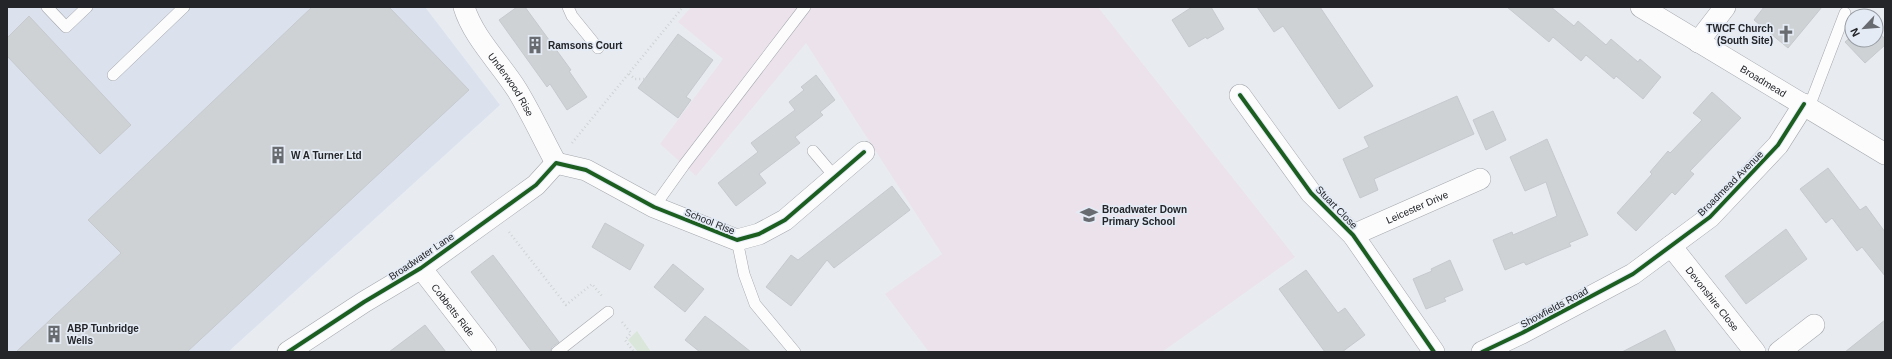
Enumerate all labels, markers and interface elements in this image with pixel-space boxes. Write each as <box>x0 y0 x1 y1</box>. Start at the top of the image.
north arrow <box>1844 8 1884 48</box>
place label: TWCF Church (South Site) <box>1706 23 1773 46</box>
church icon: TWCF Church (South Site) <box>1776 24 1796 44</box>
text: N <box>1848 26 1862 39</box>
building icon: Ramsons Court <box>525 35 545 55</box>
place label: Ramsons Court <box>548 40 623 51</box>
street label: Underwood Rise <box>486 51 536 119</box>
street label: Broadmead <box>1738 63 1788 99</box>
building icon: W A Turner Ltd <box>268 145 288 165</box>
street label: Broadmead Avenue <box>1695 148 1766 218</box>
place label: W A Turner Ltd <box>291 150 362 161</box>
street label: Stuart Close <box>1314 184 1360 231</box>
street label: Leicester Drive <box>1384 189 1450 226</box>
place label: Broadwater Down Primary School <box>1102 204 1187 227</box>
school or university icon: Broadwater Down Primary School <box>1079 205 1099 225</box>
street label: School Rise <box>683 206 737 237</box>
street label: Broadwater Lane <box>387 230 456 282</box>
street label: Devonshire Close <box>1683 264 1741 334</box>
street label: Cobbetts Ride <box>429 282 477 339</box>
street label: Showfields Road <box>1519 285 1590 330</box>
place label: ABP Tunbridge Wells <box>67 323 139 346</box>
building icon: ABP Tunbridge Wells <box>44 324 64 344</box>

